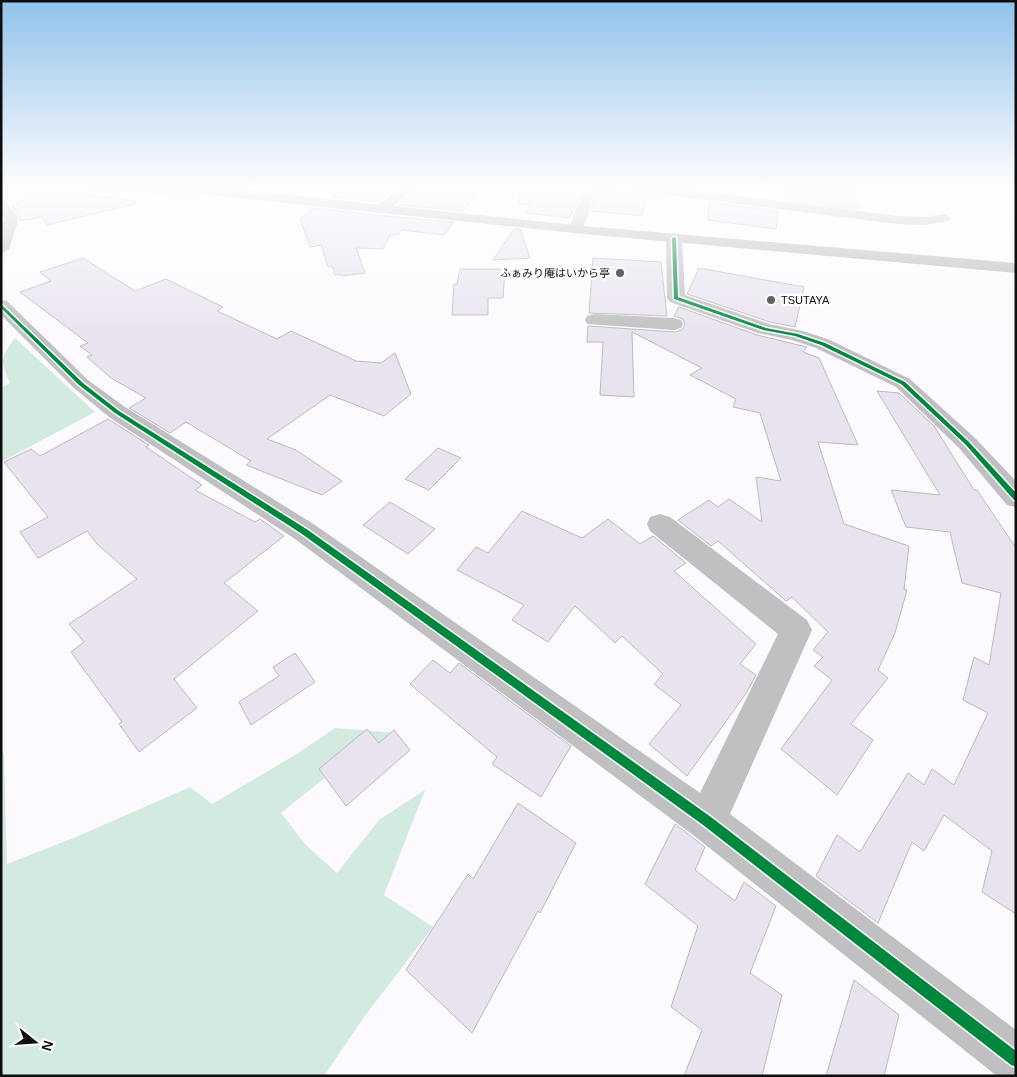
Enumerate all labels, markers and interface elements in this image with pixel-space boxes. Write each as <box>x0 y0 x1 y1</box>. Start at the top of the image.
place label: ふぁみり庵はいから亭 <box>500 267 610 279</box>
marker: ふぁみり庵はいから亭 <box>614 267 626 279</box>
marker: TSUTAYA <box>765 294 777 306</box>
place label: TSUTAYA <box>781 294 830 306</box>
north arrow <box>10 1017 60 1067</box>
text: N <box>38 1039 57 1053</box>

